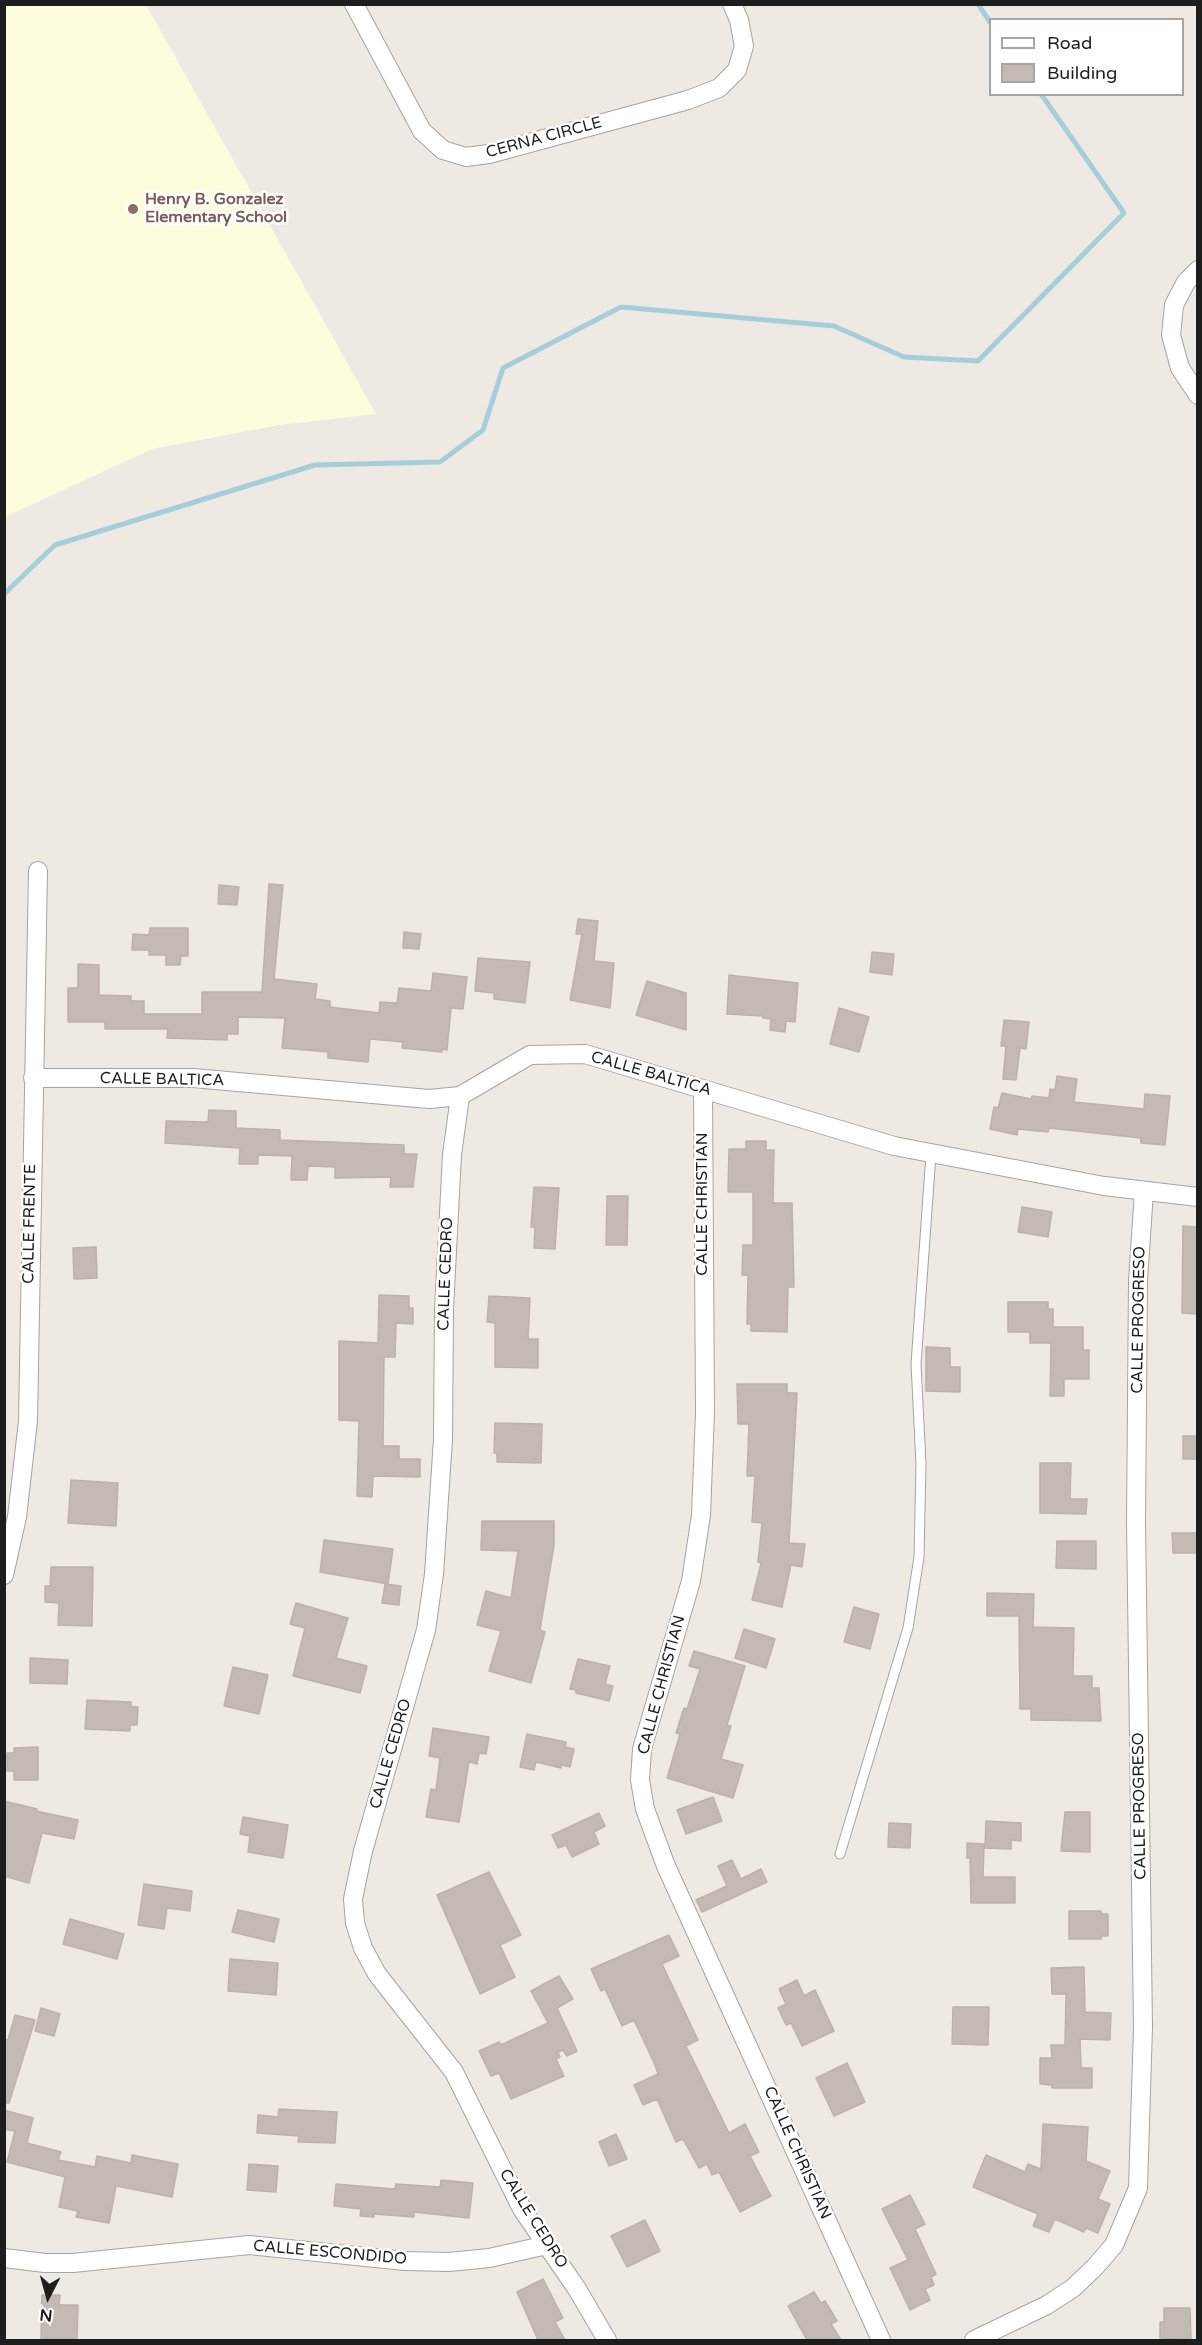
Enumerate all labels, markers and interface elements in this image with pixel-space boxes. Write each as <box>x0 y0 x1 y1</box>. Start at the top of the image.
legend <box>989 18 1184 96</box>
text: Road <box>1047 32 1092 54</box>
text: Building <box>1047 62 1117 84</box>
street label: CERNA CIRCLE <box>484 113 604 163</box>
place label: Henry B. Gonzalez Elementary School <box>145 190 287 228</box>
marker: Henry B. Gonzalez Elementary School <box>126 202 140 216</box>
street label: CALLE BALTICA <box>589 1048 713 1100</box>
street label: CALLE BALTICA <box>100 1069 224 1091</box>
street label: CALLE CHRISTIAN <box>693 1132 713 1276</box>
street label: CALLE FRENTE <box>19 1164 41 1284</box>
street label: CALLE CEDRO <box>434 1217 458 1331</box>
street label: CALLE PROGRESO <box>1128 1246 1150 1394</box>
street label: CALLE CHRISTIAN <box>634 1613 690 1757</box>
street label: CALLE CEDRO <box>366 1697 416 1811</box>
street label: CALLE PROGRESO <box>1129 1732 1151 1880</box>
street label: CALLE CHRISTIAN <box>759 2084 835 2222</box>
street label: CALLE CEDRO <box>495 2166 571 2272</box>
street label: CALLE ESCONDIDO <box>252 2237 408 2269</box>
north arrow <box>18 2267 78 2327</box>
text: N <box>39 2304 54 2326</box>

